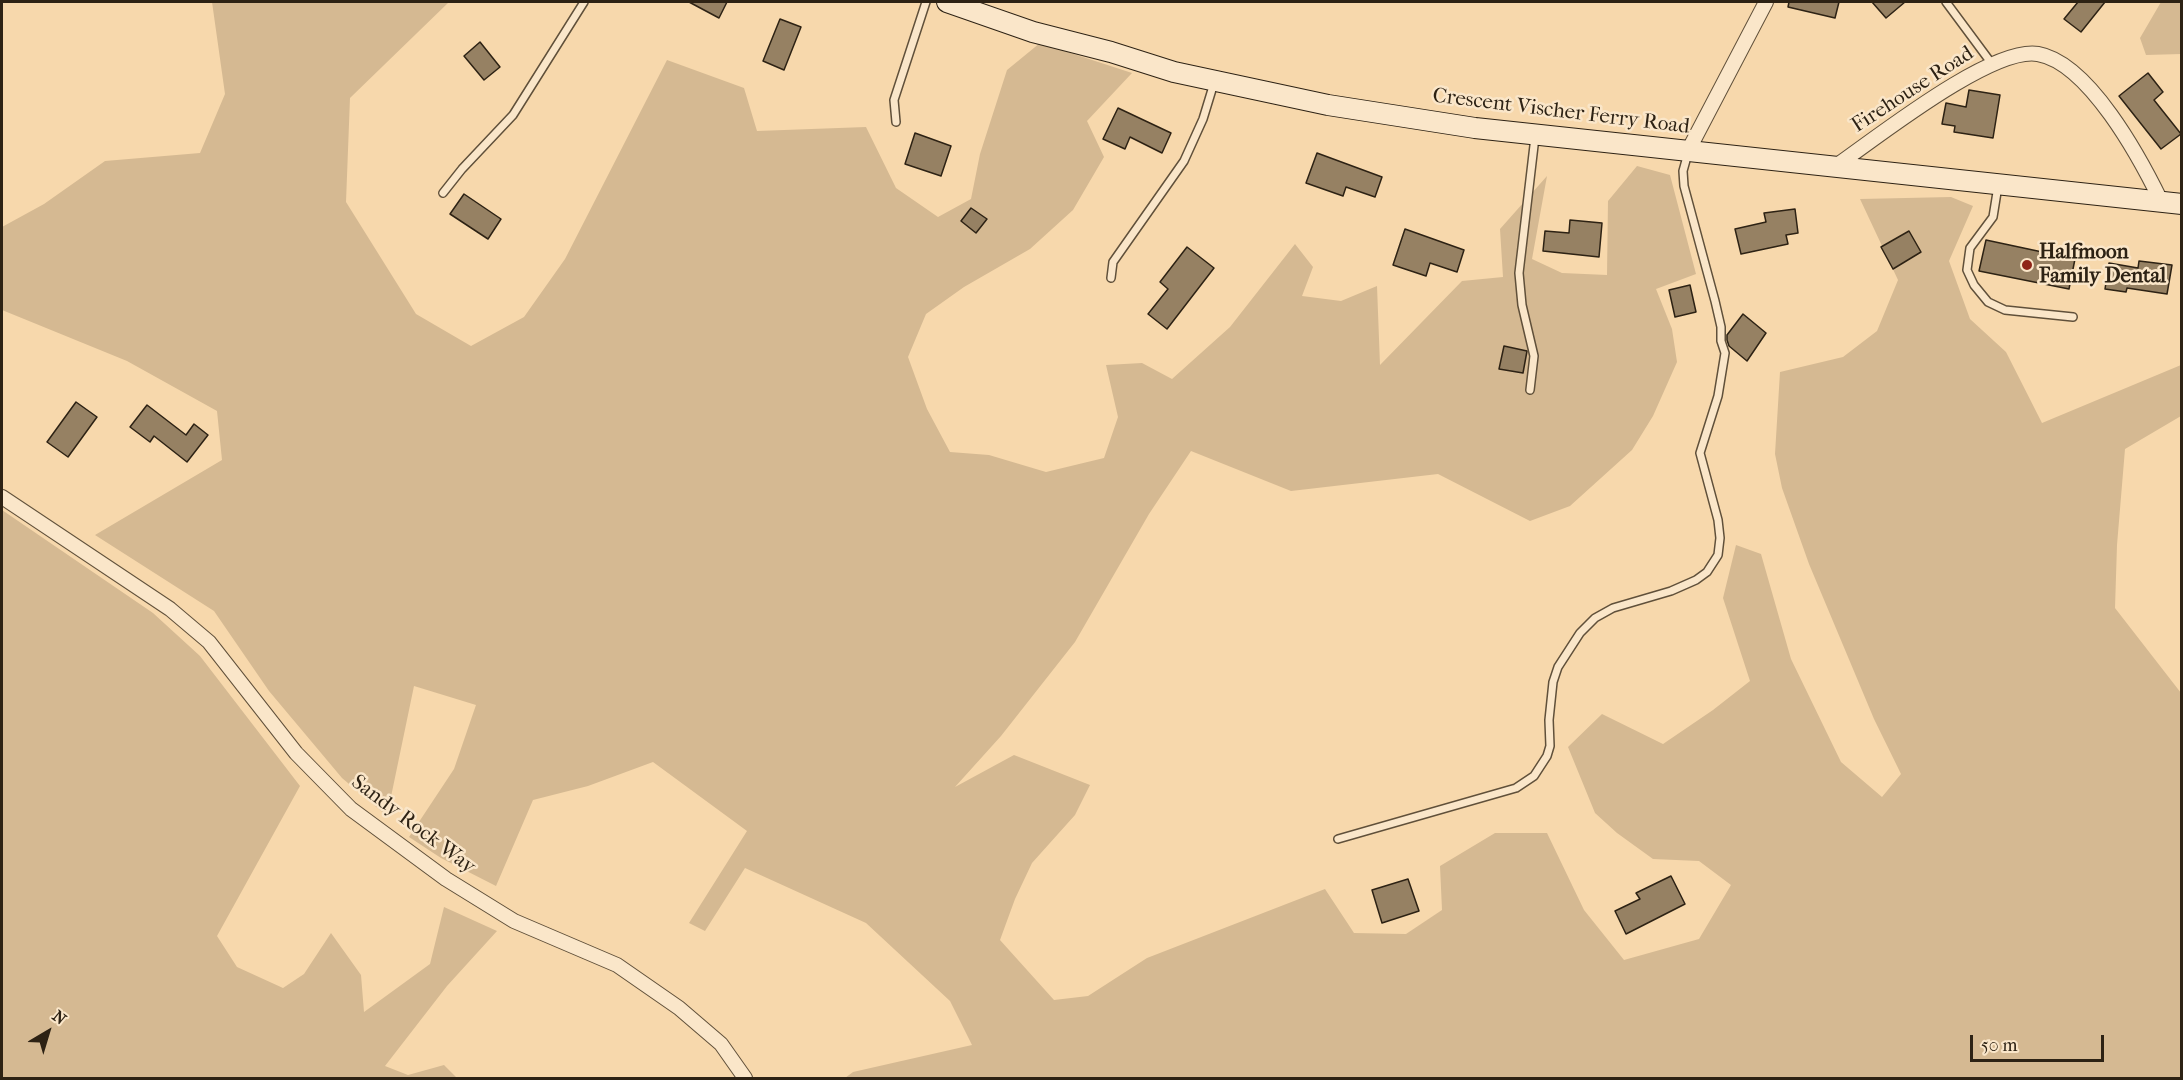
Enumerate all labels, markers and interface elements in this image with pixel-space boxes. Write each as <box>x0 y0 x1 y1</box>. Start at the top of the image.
street label: Firehouse Road <box>1847 41 1979 139</box>
street label: Crescent Vischer Ferry Road <box>1431 84 1691 140</box>
place label: Halfmoon Family Dental <box>2039 240 2166 290</box>
marker: Halfmoon Family Dental <box>2020 258 2034 272</box>
street label: Sandy Rock Way <box>346 770 480 880</box>
north arrow <box>18 1002 78 1062</box>
text: N <box>49 1006 70 1029</box>
scale bar <box>1973 1023 2106 1061</box>
text: 50 m <box>1981 1035 2017 1056</box>

